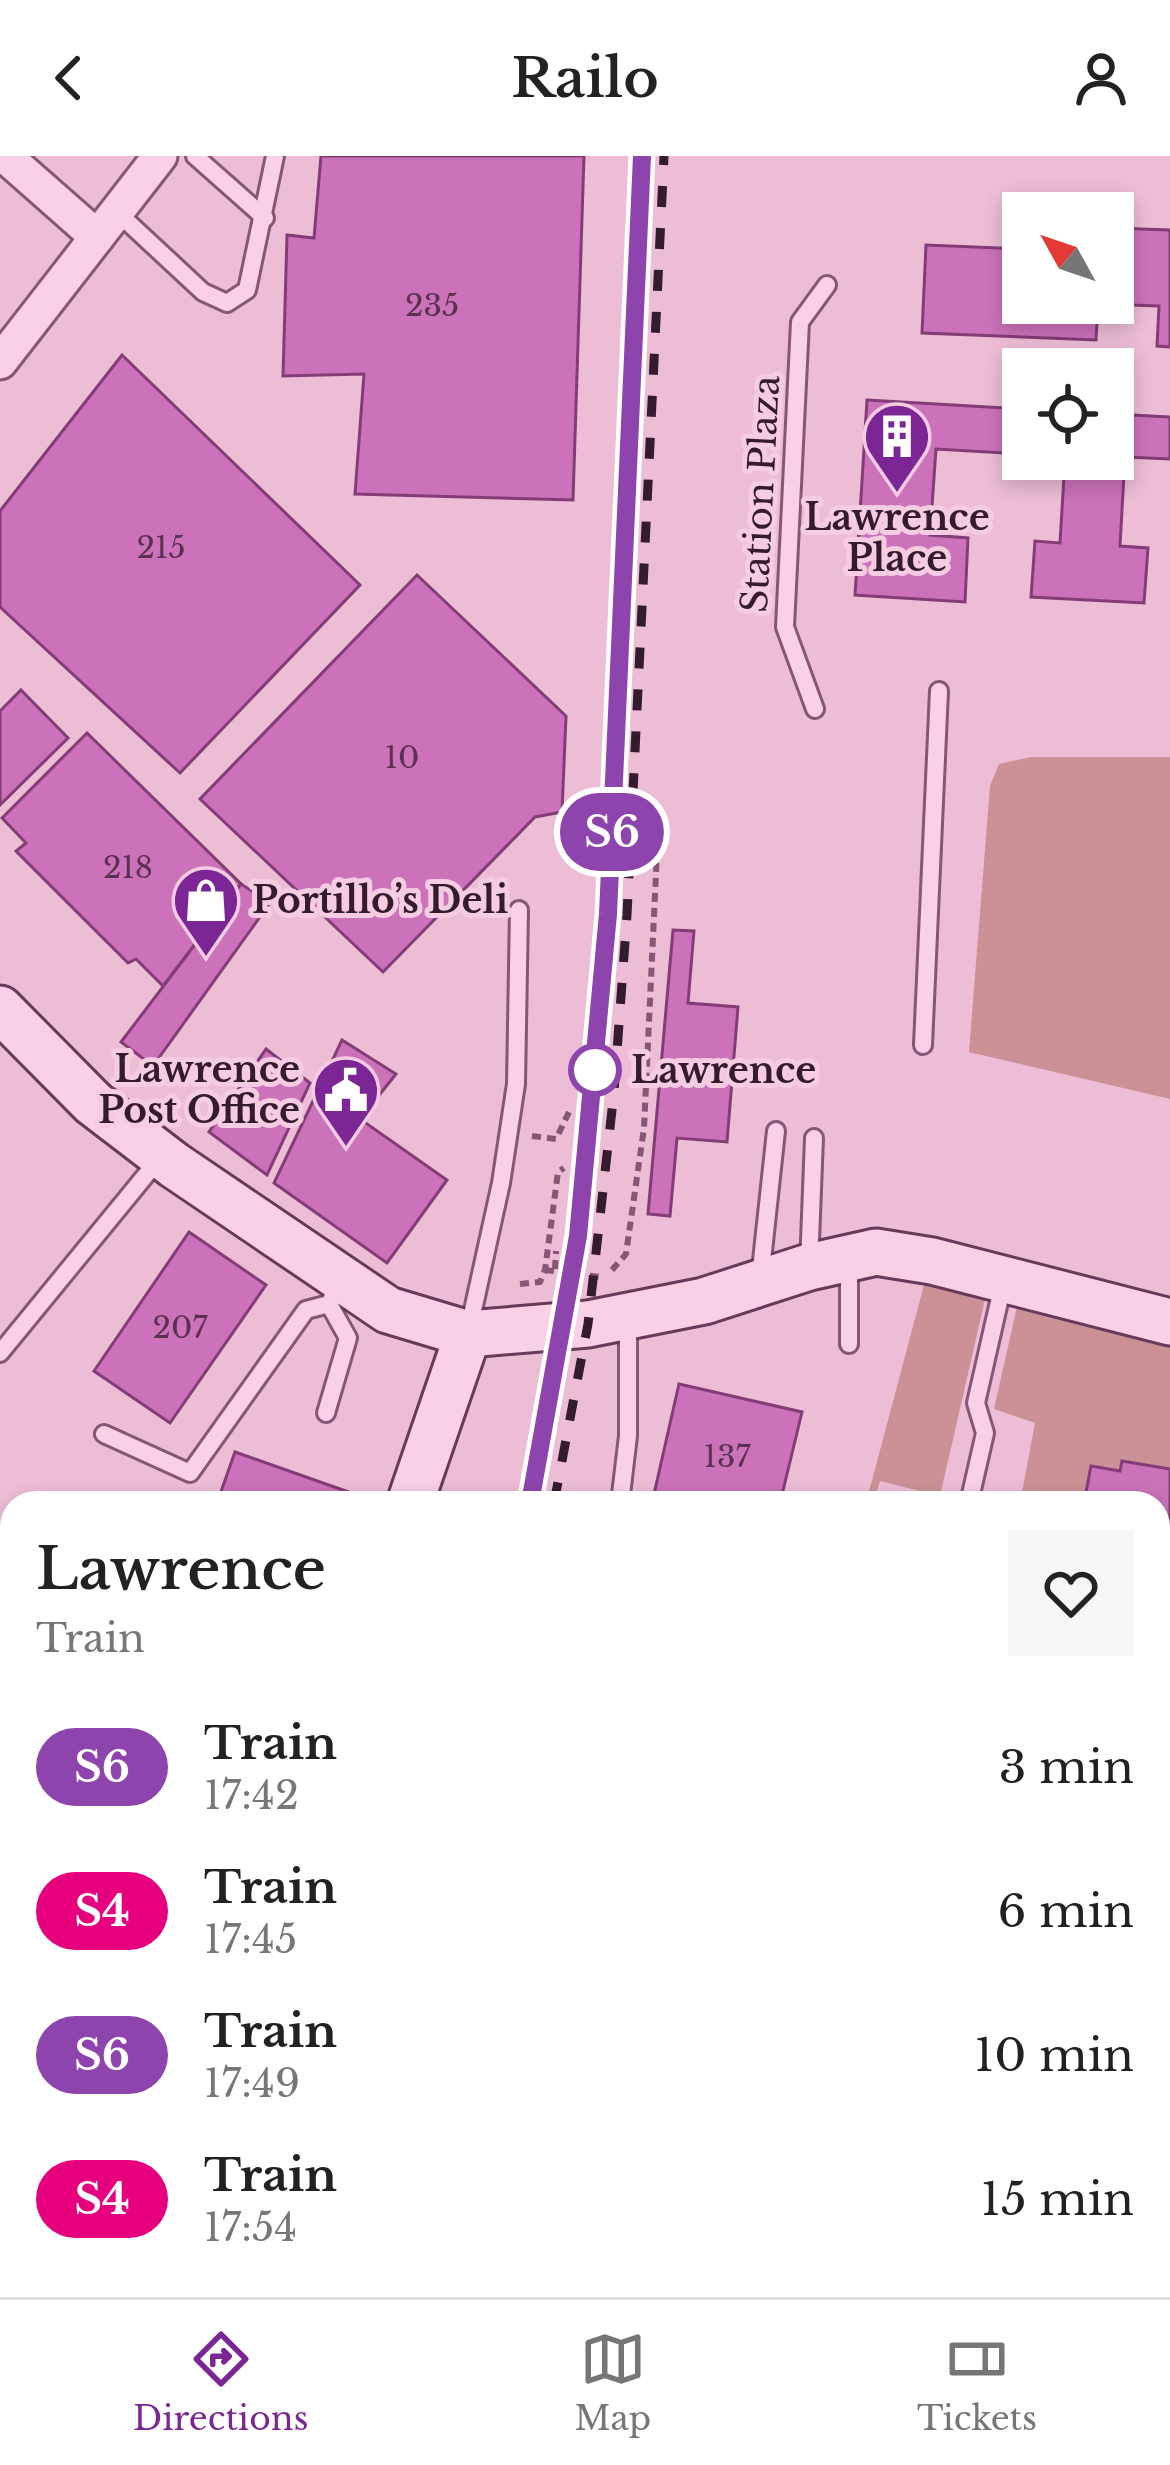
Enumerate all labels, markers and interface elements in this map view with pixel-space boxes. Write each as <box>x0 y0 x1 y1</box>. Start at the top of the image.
icon: back <box>36 45 102 111</box>
text: Railo <box>511 45 659 112</box>
icon: person <box>1068 45 1134 111</box>
north arrow <box>1002 192 1134 324</box>
map controls <box>1002 192 1134 480</box>
house number: 235 <box>405 287 459 324</box>
button: locate <box>1002 348 1134 480</box>
street label: Station Plaza <box>732 374 789 614</box>
building icon: Lawrence Place <box>862 401 932 495</box>
place label: Lawrence Place <box>804 495 990 581</box>
house number: 215 <box>137 529 185 566</box>
house number: 10 <box>385 739 419 776</box>
line badge: S6 <box>558 793 666 871</box>
text: S6 <box>584 806 640 858</box>
house number: 218 <box>103 849 153 886</box>
shop icon: Portillo’s Deli <box>171 865 241 959</box>
place label: Portillo’s Deli <box>252 878 508 923</box>
marker: Lawrence <box>570 1045 620 1095</box>
place label: Lawrence Post Office <box>98 1047 300 1133</box>
place label: Lawrence <box>631 1048 816 1093</box>
public building icon: Lawrence Post Office <box>311 1055 381 1149</box>
house number: 207 <box>153 1309 208 1346</box>
house number: 137 <box>704 1438 751 1475</box>
button: heart <box>1008 1530 1134 1656</box>
text: Lawrence <box>36 1534 326 1604</box>
text: Train <box>36 1614 145 1663</box>
text: Train <box>204 1715 337 1771</box>
text: 3 min <box>999 1739 1134 1795</box>
text: S6 <box>74 1741 130 1793</box>
text: 17:42 <box>204 1771 299 1820</box>
text: Train <box>204 1859 337 1915</box>
text: 6 min <box>998 1883 1134 1939</box>
text: S4 <box>74 1885 130 1937</box>
text: 17:45 <box>204 1915 297 1964</box>
text: Train <box>204 2003 337 2059</box>
text: 10 min <box>974 2027 1134 2083</box>
text: S6 <box>74 2029 130 2081</box>
text: 17:49 <box>204 2059 300 2108</box>
text: Train <box>204 2147 337 2203</box>
text: 15 min <box>981 2171 1134 2227</box>
text: S4 <box>74 2173 130 2225</box>
text: 17:54 <box>204 2203 297 2252</box>
tab: Directions <box>133 2326 308 2439</box>
tab: Map <box>574 2326 651 2439</box>
tab: Tickets <box>917 2326 1037 2439</box>

